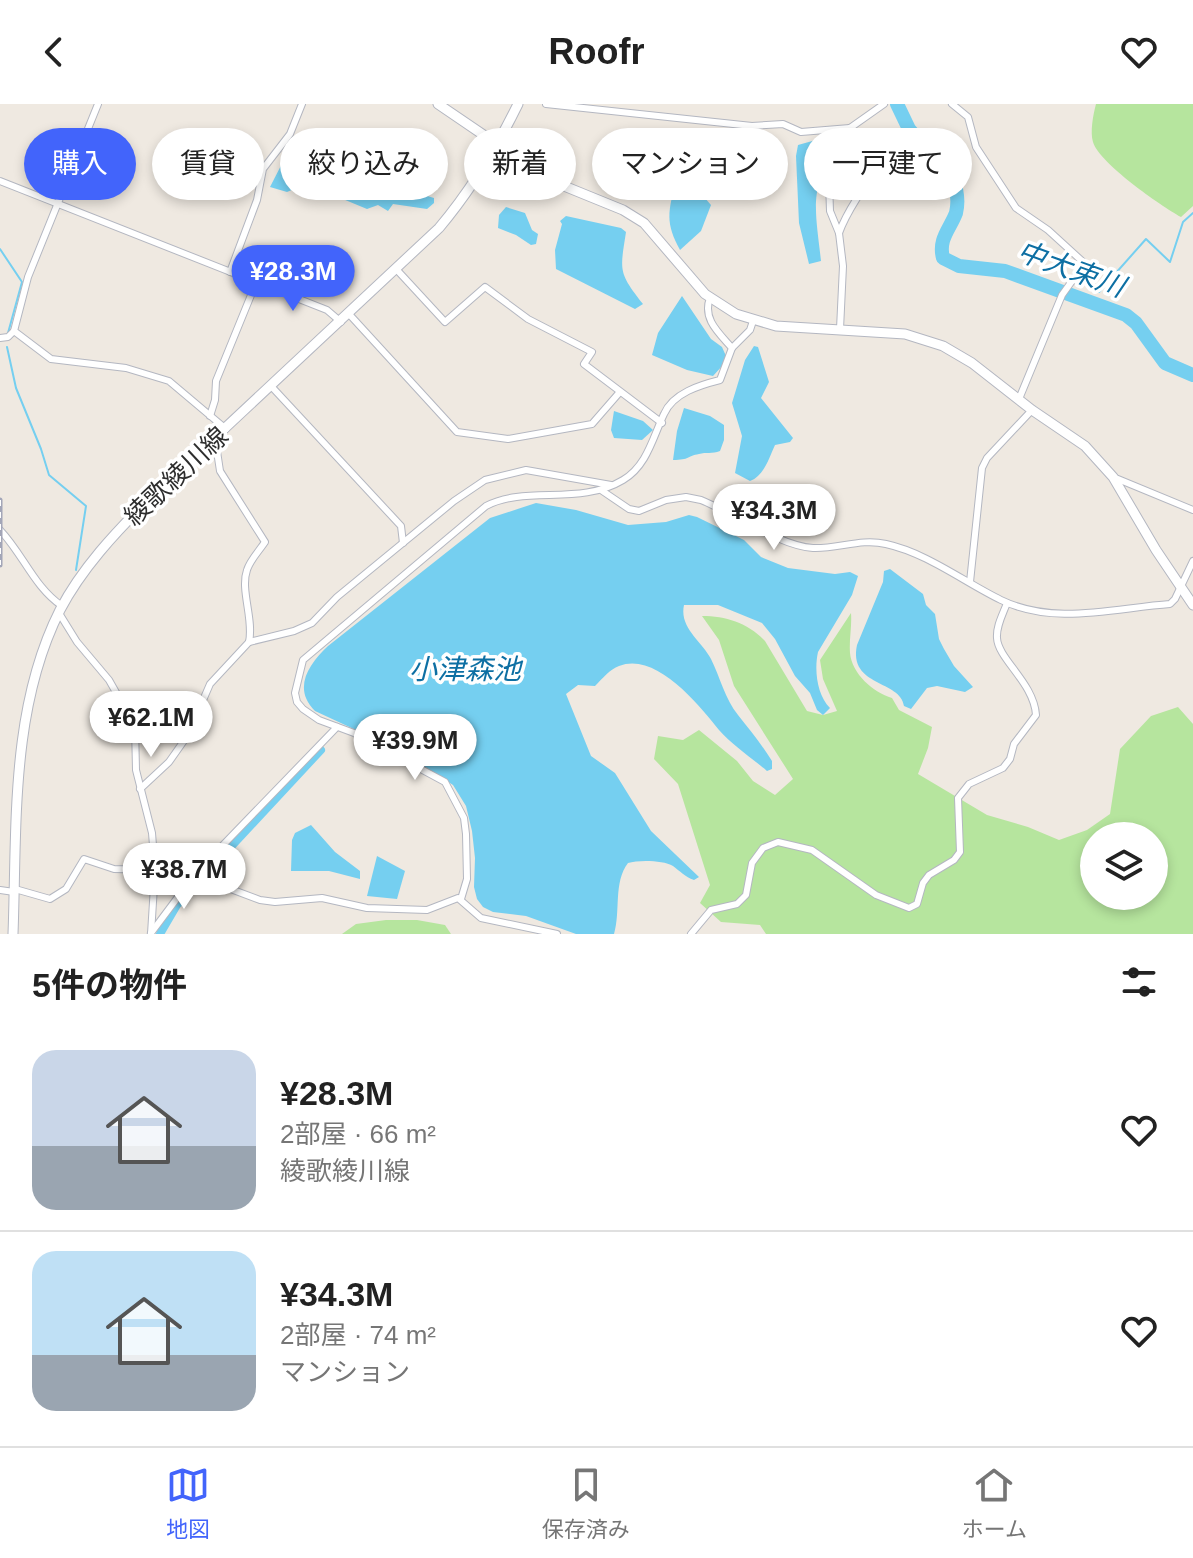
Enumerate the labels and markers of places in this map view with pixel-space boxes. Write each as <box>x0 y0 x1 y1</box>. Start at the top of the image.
pin: ¥28.3M <box>228 245 358 313</box>
pin: ¥34.3M <box>709 484 839 552</box>
pin: ¥62.1M <box>86 691 216 759</box>
pin: ¥39.9M <box>350 714 480 782</box>
pin: ¥38.7M <box>119 843 249 911</box>

